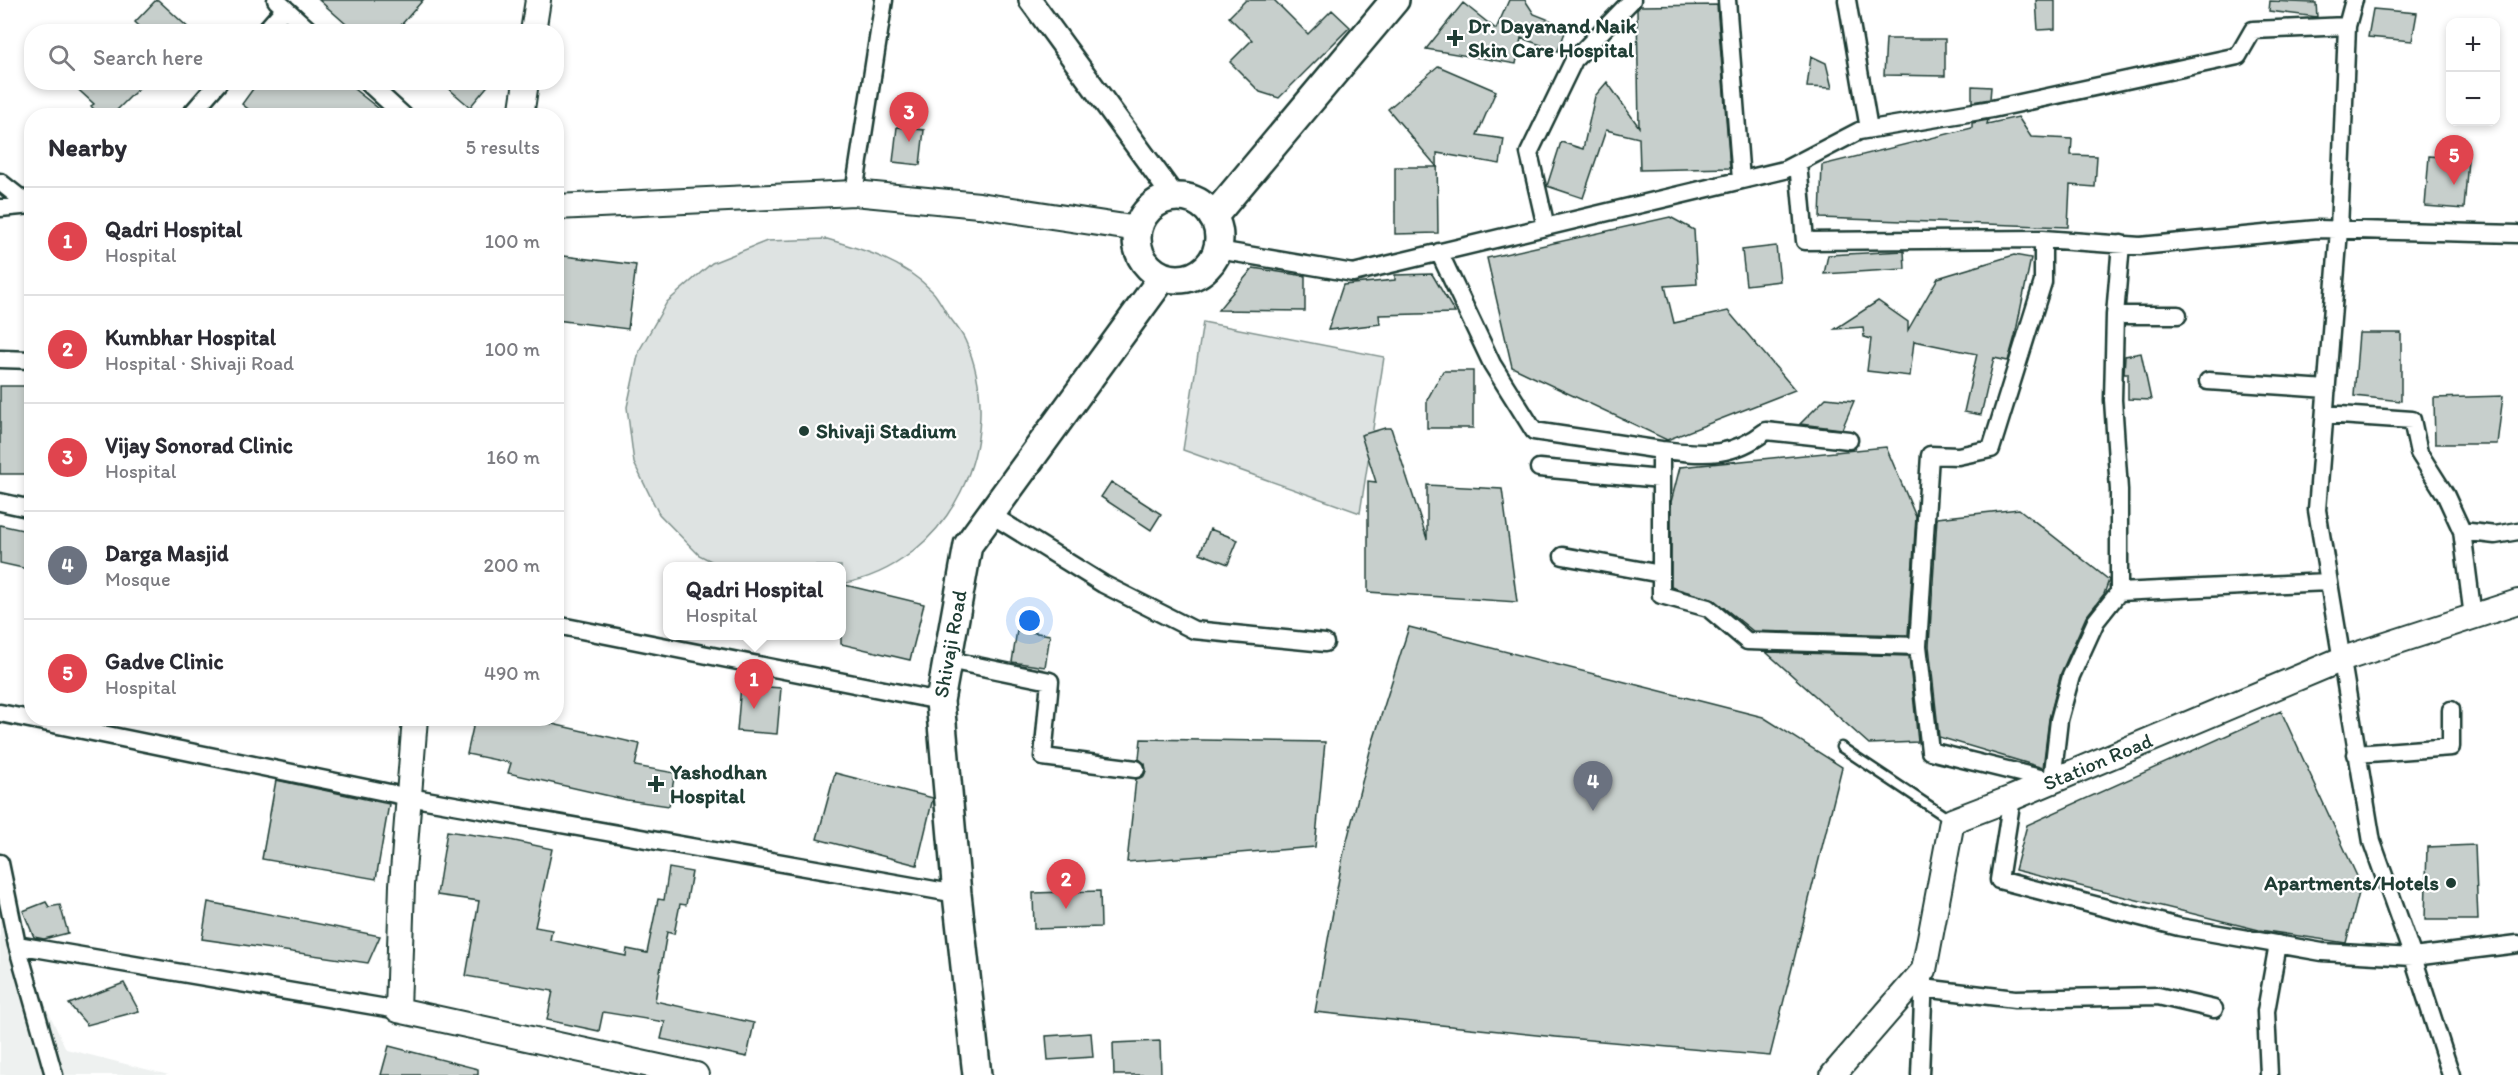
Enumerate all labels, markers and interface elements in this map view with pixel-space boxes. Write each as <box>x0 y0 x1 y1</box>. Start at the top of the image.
place label: Dr. Dayanand Naik Skin Care Hospital <box>1468 13 1638 63</box>
map controls <box>2446 18 2500 126</box>
button: + <box>2446 18 2500 72</box>
search box <box>24 24 564 90</box>
marker: Dr. Dayanand Naik Skin Care Hospital <box>1446 29 1464 47</box>
icon: search <box>45 41 78 74</box>
text: Search here <box>93 44 203 71</box>
button: − <box>2446 72 2500 126</box>
pin: 3 <box>890 92 928 142</box>
text: Nearby <box>48 131 127 163</box>
text: 5 results <box>466 135 540 159</box>
pin: 5 <box>2434 136 2474 185</box>
text: Qadri Hospital <box>105 216 242 243</box>
text: 1 <box>63 229 72 253</box>
text: 100 m <box>485 229 540 253</box>
text: Hospital <box>105 243 177 267</box>
text: Kumbhar Hospital <box>105 324 276 351</box>
text: 2 <box>62 337 73 361</box>
text: 100 m <box>485 337 540 361</box>
text: Hospital · Shivaji Road <box>105 351 294 375</box>
place label: Shivaji Stadium <box>816 418 957 444</box>
marker: Shivaji Stadium <box>797 424 811 438</box>
text: Vijay Sonorad Clinic <box>105 432 293 459</box>
text: 3 <box>62 445 73 469</box>
text: 160 m <box>487 445 540 469</box>
text: Hospital <box>105 459 177 483</box>
text: Darga Masjid <box>105 540 229 567</box>
text: 4 <box>61 553 74 577</box>
text: 200 m <box>484 553 540 577</box>
popup <box>663 562 846 640</box>
text: Mosque <box>105 567 171 591</box>
text: Qadri Hospital <box>686 576 823 603</box>
street label: Shivaji Road <box>928 587 972 700</box>
text: Hospital <box>686 603 757 627</box>
your location <box>1015 606 1044 635</box>
text: Gadve Clinic <box>105 648 223 675</box>
pin: 1 <box>734 660 774 709</box>
text: 5 <box>62 661 73 685</box>
text: 490 m <box>484 661 540 685</box>
text: Hospital <box>105 675 177 699</box>
street label: Station Road <box>2039 727 2157 796</box>
place label: Yashodhan Hospital <box>669 759 768 809</box>
pin: 4 <box>1574 762 1612 811</box>
marker: Yashodhan Hospital <box>647 775 665 793</box>
pin: 2 <box>1046 860 1086 909</box>
place label: Apartments/Hotels <box>2263 870 2439 896</box>
marker: Apartments/Hotels <box>2444 876 2458 890</box>

